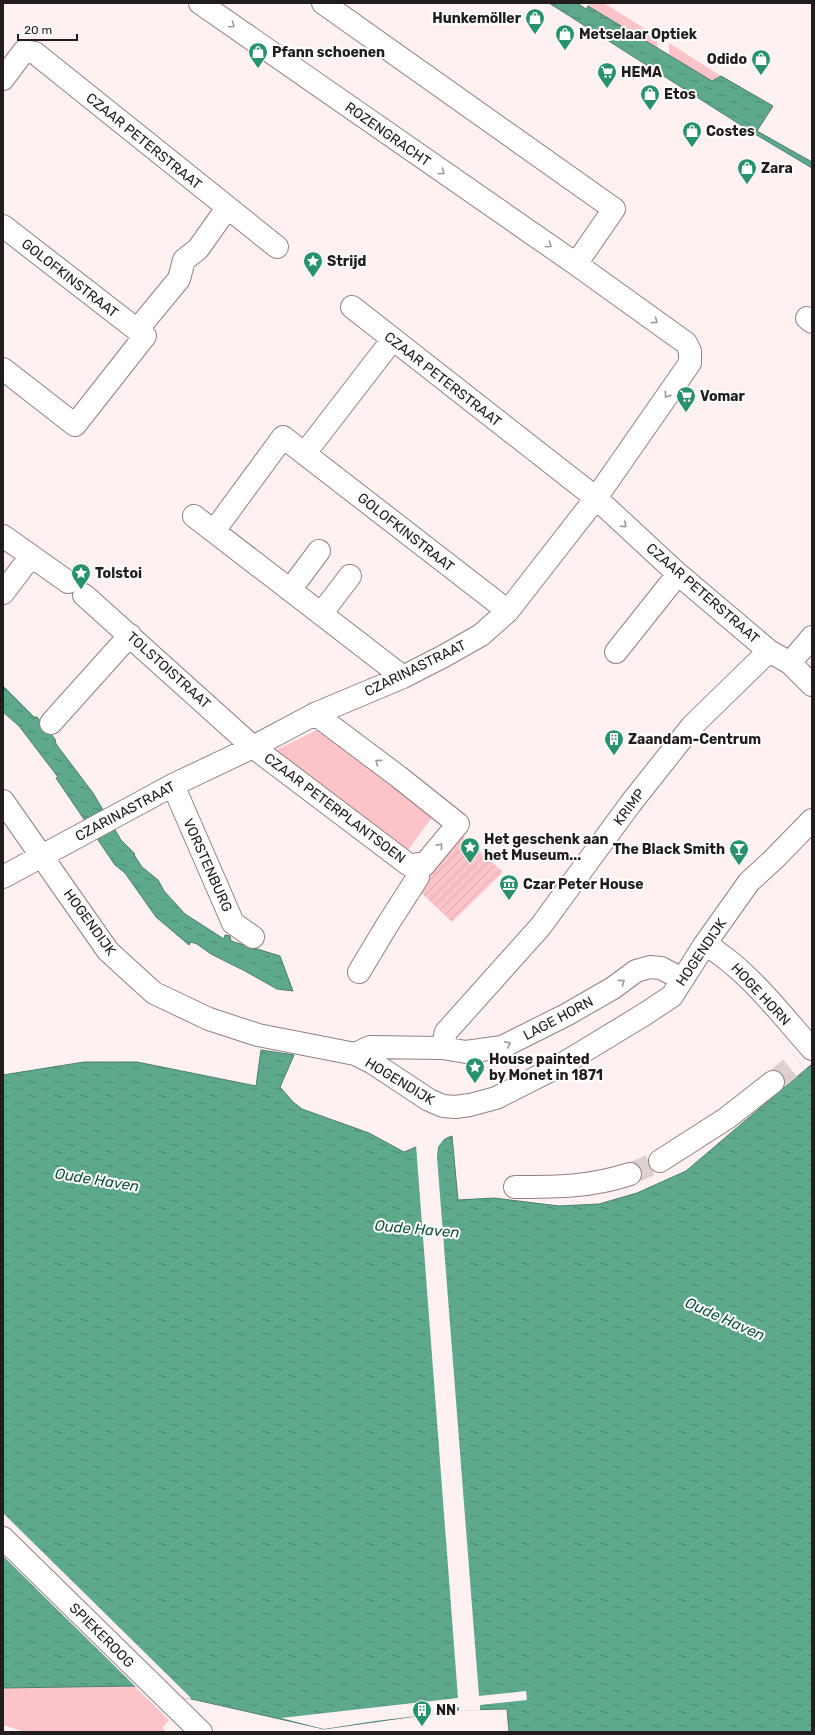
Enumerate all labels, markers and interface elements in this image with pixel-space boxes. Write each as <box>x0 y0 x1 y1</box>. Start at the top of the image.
shop icon: Hunkemöller <box>524 7 546 35</box>
place label: Hunkemöller <box>432 10 522 27</box>
scale bar <box>18 16 77 42</box>
one-way arrow <box>228 20 235 28</box>
text: 20 m <box>24 23 52 37</box>
shop icon: Metselaar Optiek <box>554 23 576 51</box>
place label: Metselaar Optiek <box>579 26 698 43</box>
shop icon: Pfann schoenen <box>247 41 269 69</box>
place label: Pfann schoenen <box>272 44 385 61</box>
shop icon: Odido <box>750 48 772 76</box>
place label: Odido <box>707 51 747 68</box>
supermarket icon: HEMA <box>596 61 618 89</box>
place label: HEMA <box>621 64 662 81</box>
shop icon: Etos <box>639 83 661 111</box>
place label: Etos <box>664 86 696 103</box>
street label: CZAAR PETERSTRAAT <box>82 89 205 193</box>
street label: ROZENGRACHT <box>342 99 434 170</box>
shop icon: Costes <box>681 120 703 148</box>
place label: Costes <box>706 123 755 140</box>
shop icon: Zara <box>736 157 758 185</box>
place label: Zara <box>761 160 793 177</box>
one-way arrow <box>438 167 445 175</box>
street label: GOLOFKINSTRAAT <box>18 235 121 321</box>
one-way arrow <box>545 240 552 248</box>
place icon: Strijd <box>302 250 324 278</box>
place label: Strijd <box>327 253 366 270</box>
one-way arrow <box>651 316 658 324</box>
street label: CZAAR PETERSTRAAT <box>381 328 505 430</box>
supermarket icon: Vomar <box>675 385 697 413</box>
place label: Vomar <box>700 388 746 405</box>
one-way arrow <box>665 390 672 397</box>
street label: GOLOFKINSTRAAT <box>354 489 457 575</box>
one-way arrow <box>620 520 627 527</box>
street label: CZAAR PETERSTRAAT <box>643 540 763 647</box>
place icon: Tolstoi <box>70 562 92 590</box>
place label: Tolstoi <box>95 565 142 582</box>
street label: TOLSTOISTRAAT <box>123 628 214 712</box>
street label: CZARINASTRAAT <box>362 637 469 700</box>
building icon: Zaandam-Centrum <box>603 728 625 756</box>
place label: Zaandam-Centrum <box>628 731 761 748</box>
street label: CZAAR PETERPLANTSOEN <box>261 750 409 867</box>
one-way arrow <box>376 760 383 767</box>
street label: CZARINASTRAAT <box>72 778 178 845</box>
street label: KRIMP <box>610 786 649 829</box>
street label: VORSTENBURG <box>179 816 236 914</box>
place label: Het geschenk aan het Museum... <box>484 831 609 864</box>
place icon: Het geschenk aan het Museum... <box>459 836 481 864</box>
bar icon: The Black Smith <box>728 838 750 866</box>
place label: The Black Smith <box>613 841 725 858</box>
one-way arrow <box>435 843 442 851</box>
museum icon: Czar Peter House <box>498 873 520 901</box>
place label: Czar Peter House <box>523 876 644 893</box>
street label: HOGENDIJK <box>60 886 120 959</box>
street label: HOGENDIJK <box>673 915 731 989</box>
street label: HOGE HORN <box>727 960 794 1029</box>
one-way arrow <box>618 979 625 987</box>
street label: LAGE HORN <box>520 993 596 1044</box>
one-way arrow <box>504 1041 511 1049</box>
place label: House painted by Monet in 1871 <box>489 1051 603 1084</box>
street label: HOGENDIJK <box>362 1054 438 1109</box>
place icon: House painted by Monet in 1871 <box>464 1056 486 1084</box>
water label: Oude Haven <box>54 1164 140 1196</box>
water label: Oude Haven <box>374 1216 460 1242</box>
water label: Oude Haven <box>682 1293 768 1345</box>
street label: SPIEKEROOG <box>66 1599 138 1671</box>
building icon: NN <box>411 1699 433 1727</box>
place label: NN <box>436 1702 456 1719</box>

